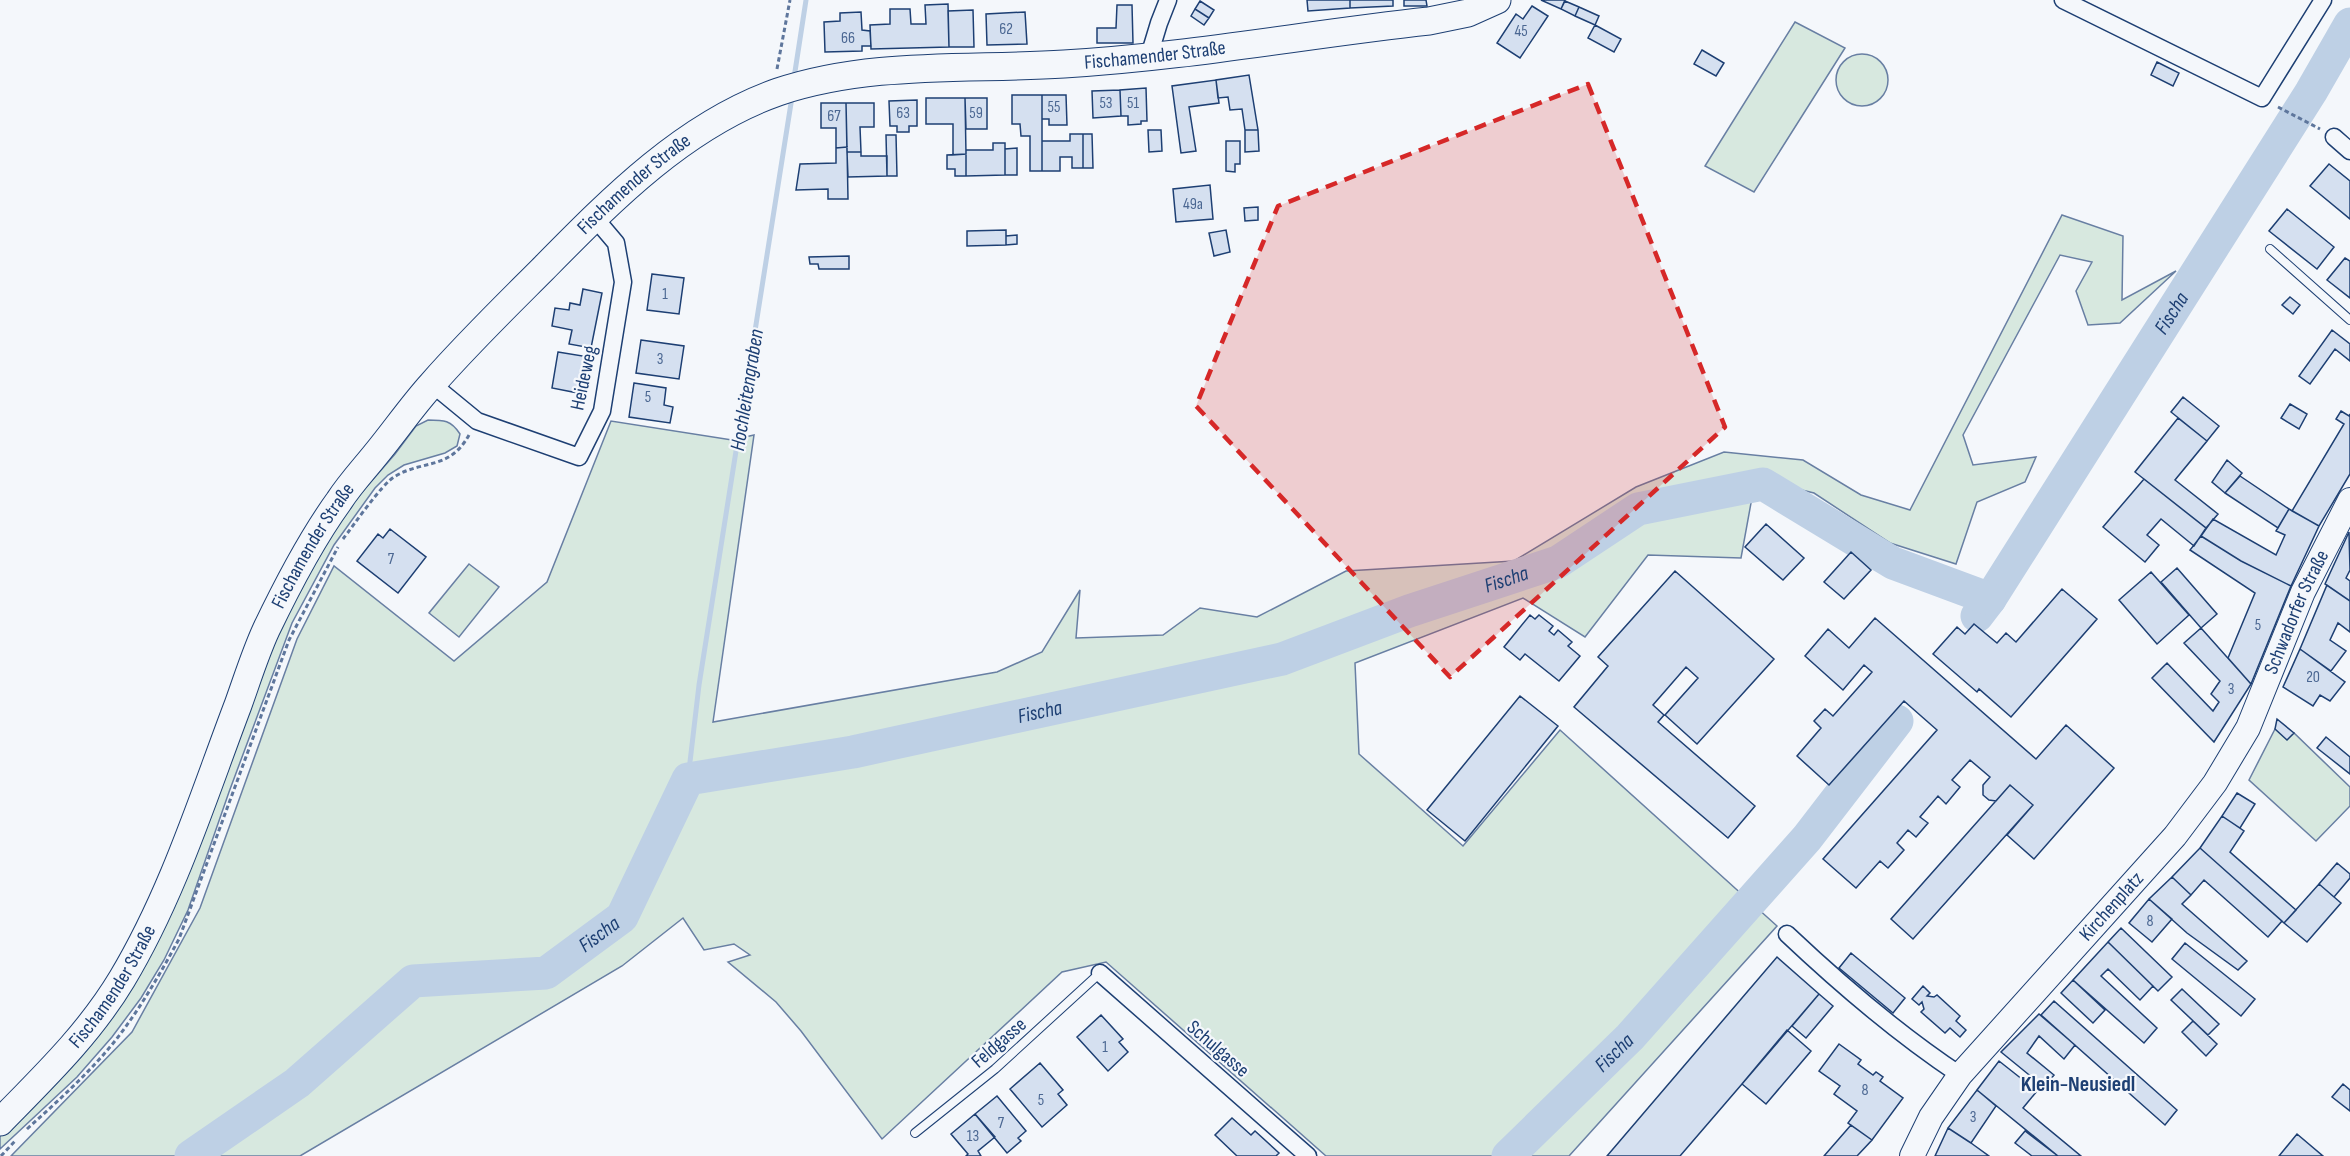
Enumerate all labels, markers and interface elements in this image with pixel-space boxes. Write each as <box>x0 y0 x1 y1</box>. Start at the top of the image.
house number: 62 <box>999 20 1013 39</box>
house number: 45 <box>1514 22 1528 41</box>
house number: 66 <box>841 29 855 48</box>
street label: Fischamender Straße <box>1083 36 1227 75</box>
house number: 53 <box>1099 94 1113 113</box>
house number: 51 <box>1127 94 1139 113</box>
house number: 55 <box>1048 98 1060 117</box>
house number: 63 <box>896 104 910 123</box>
house number: 59 <box>969 104 983 123</box>
house number: 67 <box>827 107 841 126</box>
street label: Fischamender Straße <box>572 129 695 240</box>
house number: 49a <box>1183 195 1203 214</box>
house number: 1 <box>662 285 668 304</box>
water label: Fischa <box>2149 287 2194 339</box>
water label: Hochleitengraben <box>725 327 769 453</box>
street label: Heideweg <box>565 344 603 412</box>
house number: 3 <box>657 350 663 369</box>
house number: 5 <box>645 388 651 407</box>
street label: Fischamender Straße <box>266 478 360 612</box>
street label: Schwadorfer Straße <box>2259 546 2334 678</box>
house number: 7 <box>388 550 395 569</box>
water label: Fischa <box>1481 560 1532 598</box>
house number: 5 <box>2255 616 2261 635</box>
house number: 20 <box>2306 668 2320 687</box>
house number: 3 <box>2228 680 2234 699</box>
water label: Fischa <box>1015 694 1065 729</box>
street label: Kirchenplatz <box>2074 867 2149 946</box>
water label: Fischa <box>573 910 625 957</box>
house number: 8 <box>2146 912 2154 931</box>
street label: Fischamender Straße <box>64 921 161 1053</box>
street label: Feldgasse <box>967 1013 1031 1073</box>
street label: Schulgasse <box>1182 1015 1254 1083</box>
water label: Fischa <box>1589 1028 1639 1077</box>
house number: 1 <box>1102 1038 1108 1057</box>
district label: Klein-Neusiedl <box>2021 1071 2135 1098</box>
house number: 8 <box>1861 1081 1869 1100</box>
house number: 5 <box>1038 1091 1044 1110</box>
house number: 3 <box>1970 1108 1976 1127</box>
house number: 7 <box>998 1114 1005 1133</box>
house number: 13 <box>967 1127 979 1146</box>

